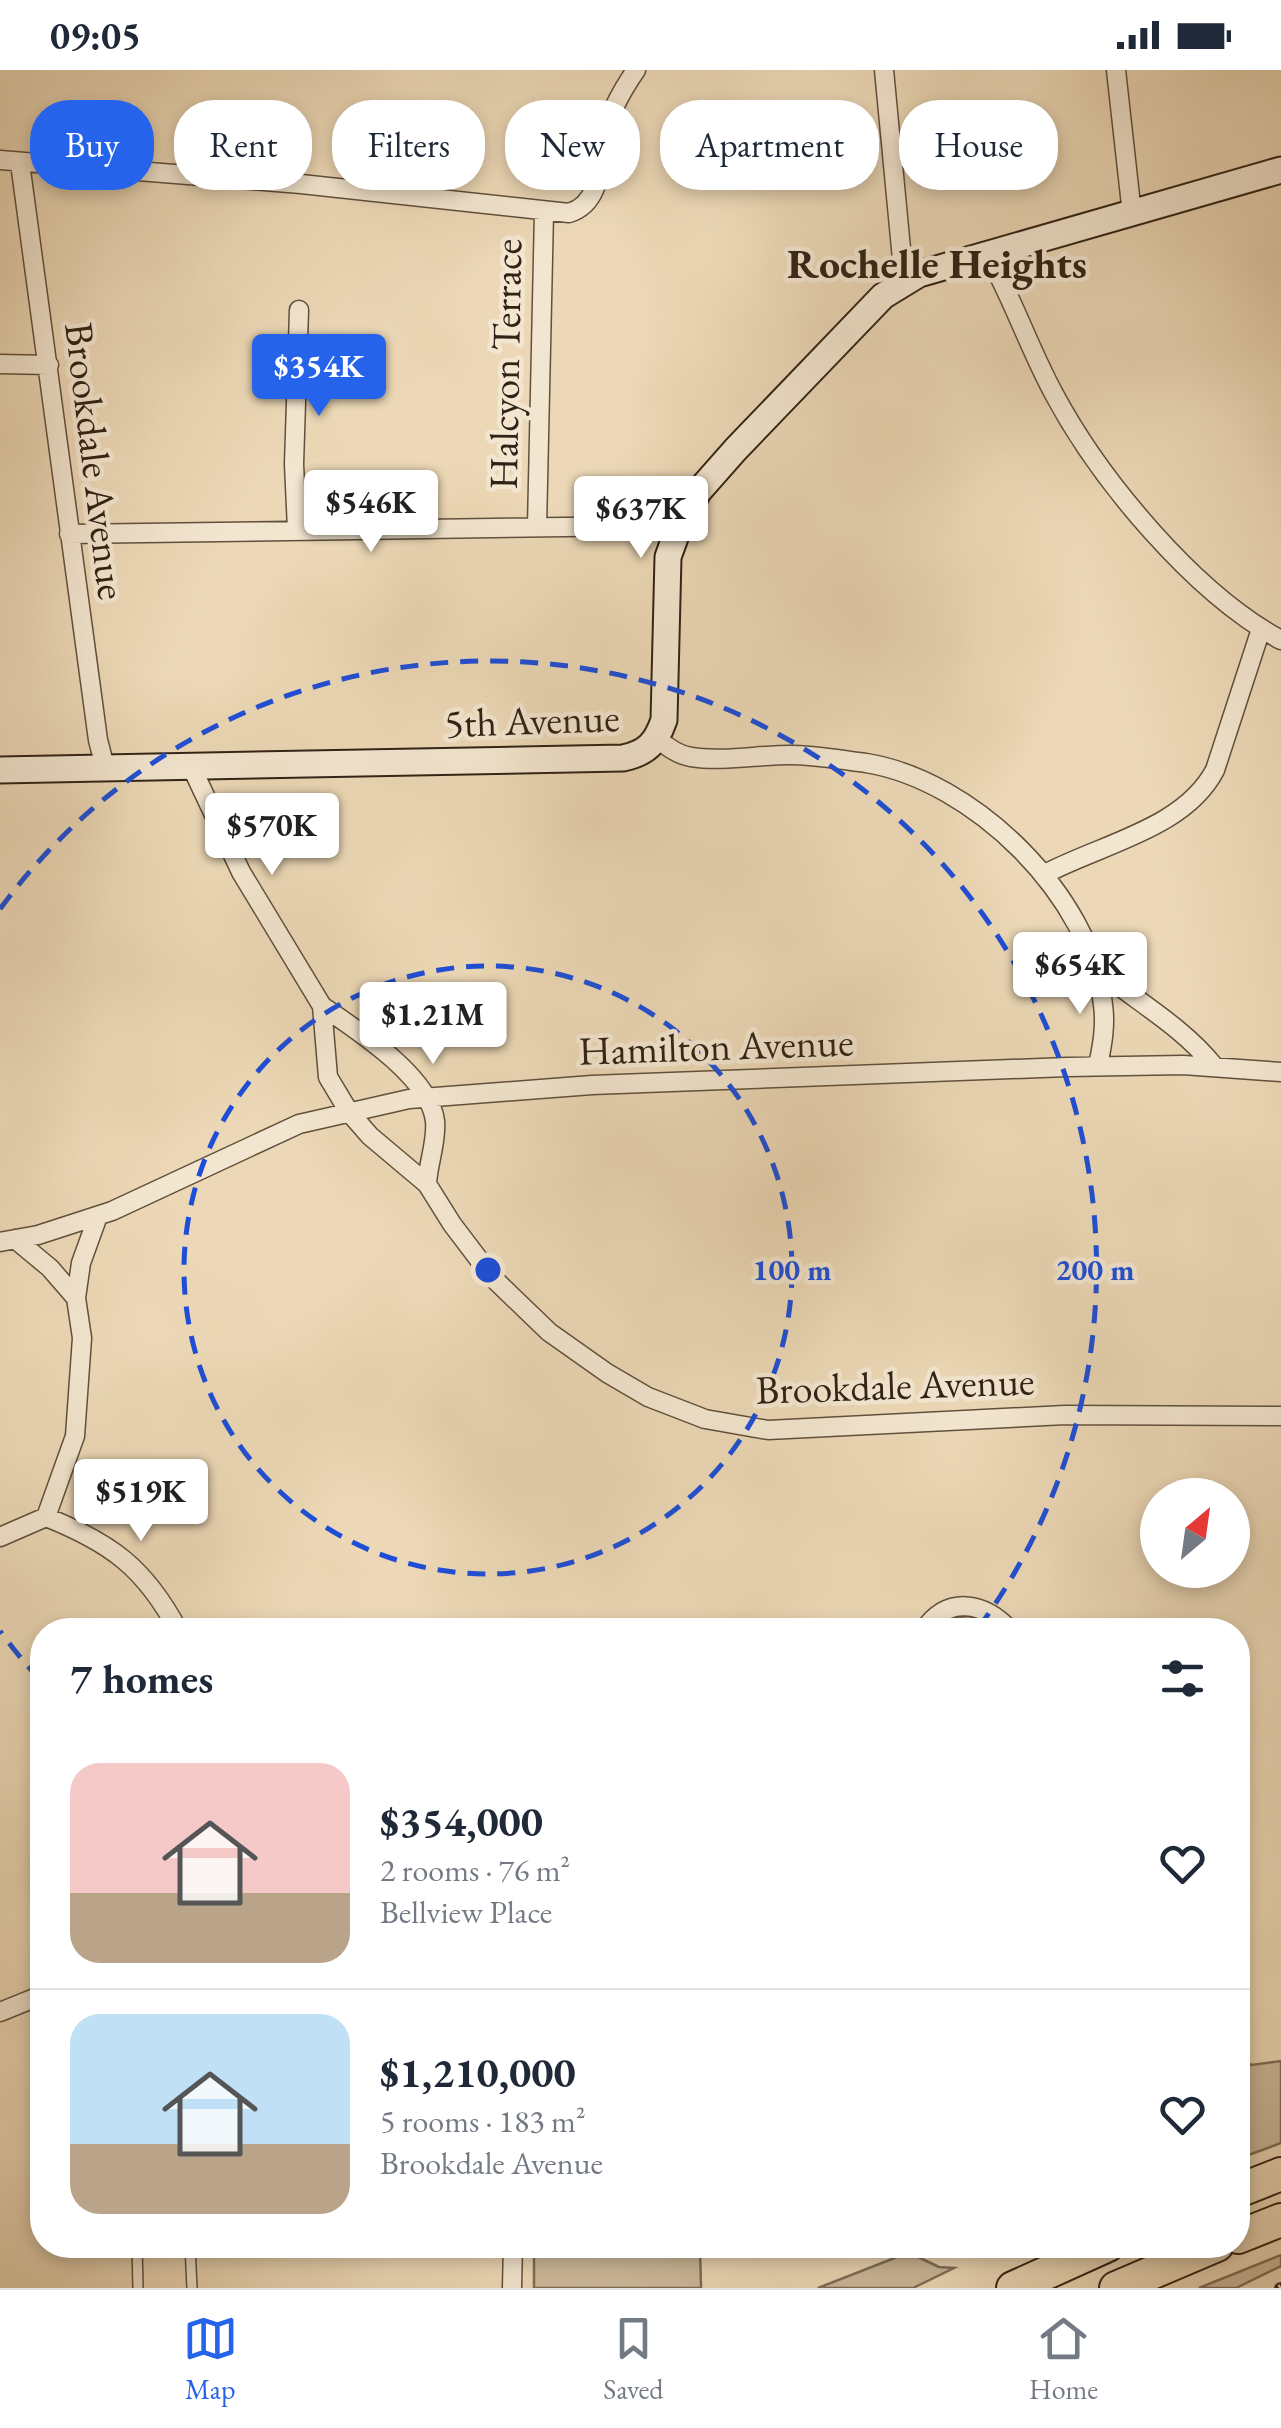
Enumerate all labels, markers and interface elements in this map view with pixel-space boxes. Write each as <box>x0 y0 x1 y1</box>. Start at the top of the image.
text: 09:05 <box>50 11 141 60</box>
chip: Buy <box>30 100 154 190</box>
chip: Rent <box>174 100 312 190</box>
chip: Filters <box>332 100 485 190</box>
chip: New <box>505 100 640 190</box>
chip: Apartment <box>660 100 879 190</box>
chip: House <box>899 100 1058 190</box>
district label: Rochelle Heights <box>787 236 1087 291</box>
street label: Halcyon Terrace <box>477 238 533 490</box>
street label: Brookdale Avenue <box>53 319 139 603</box>
pin: $354K <box>249 334 389 419</box>
text: $354K <box>274 345 364 387</box>
pin: $546K <box>301 470 441 555</box>
pin: $637K <box>571 476 711 561</box>
text: $546K <box>326 481 416 523</box>
text: $637K <box>596 487 686 529</box>
street label: 5th Avenue <box>444 691 620 749</box>
pin: $570K <box>202 793 342 878</box>
text: $570K <box>227 804 317 846</box>
pin: $654K <box>1010 932 1150 1017</box>
text: $654K <box>1035 943 1125 985</box>
pin: $1.21M <box>352 982 514 1067</box>
text: $1.21M <box>382 993 484 1035</box>
street label: Hamilton Avenue <box>578 1015 854 1077</box>
text: 100 m <box>753 1250 831 1289</box>
text: 200 m <box>1056 1250 1134 1289</box>
centre of rings <box>470 1252 506 1288</box>
street label: Brookdale Avenue <box>755 1354 1035 1416</box>
pin: $519K <box>71 1459 211 1544</box>
text: $519K <box>96 1470 186 1512</box>
north arrow <box>1140 1478 1250 1588</box>
map controls <box>1140 1478 1250 1588</box>
text: 7 homes <box>70 1651 213 1706</box>
icon: filters <box>1155 1651 1210 1706</box>
text: $354,000 <box>380 1794 543 1849</box>
icon: home <box>150 1803 270 1923</box>
icon: heart <box>1155 1836 1210 1891</box>
text: 2 rooms · 76 m² <box>380 1849 570 1891</box>
text: Bellview Place <box>380 1891 552 1933</box>
text: $1,210,000 <box>380 2045 576 2100</box>
icon: home <box>150 2054 270 2174</box>
icon: heart <box>1155 2087 1210 2142</box>
text: 5 rooms · 183 m² <box>380 2100 586 2142</box>
text: Brookdale Avenue <box>380 2142 603 2184</box>
tab: Map <box>183 2311 238 2407</box>
tab: Saved <box>603 2311 663 2407</box>
tab: Home <box>1029 2311 1098 2407</box>

